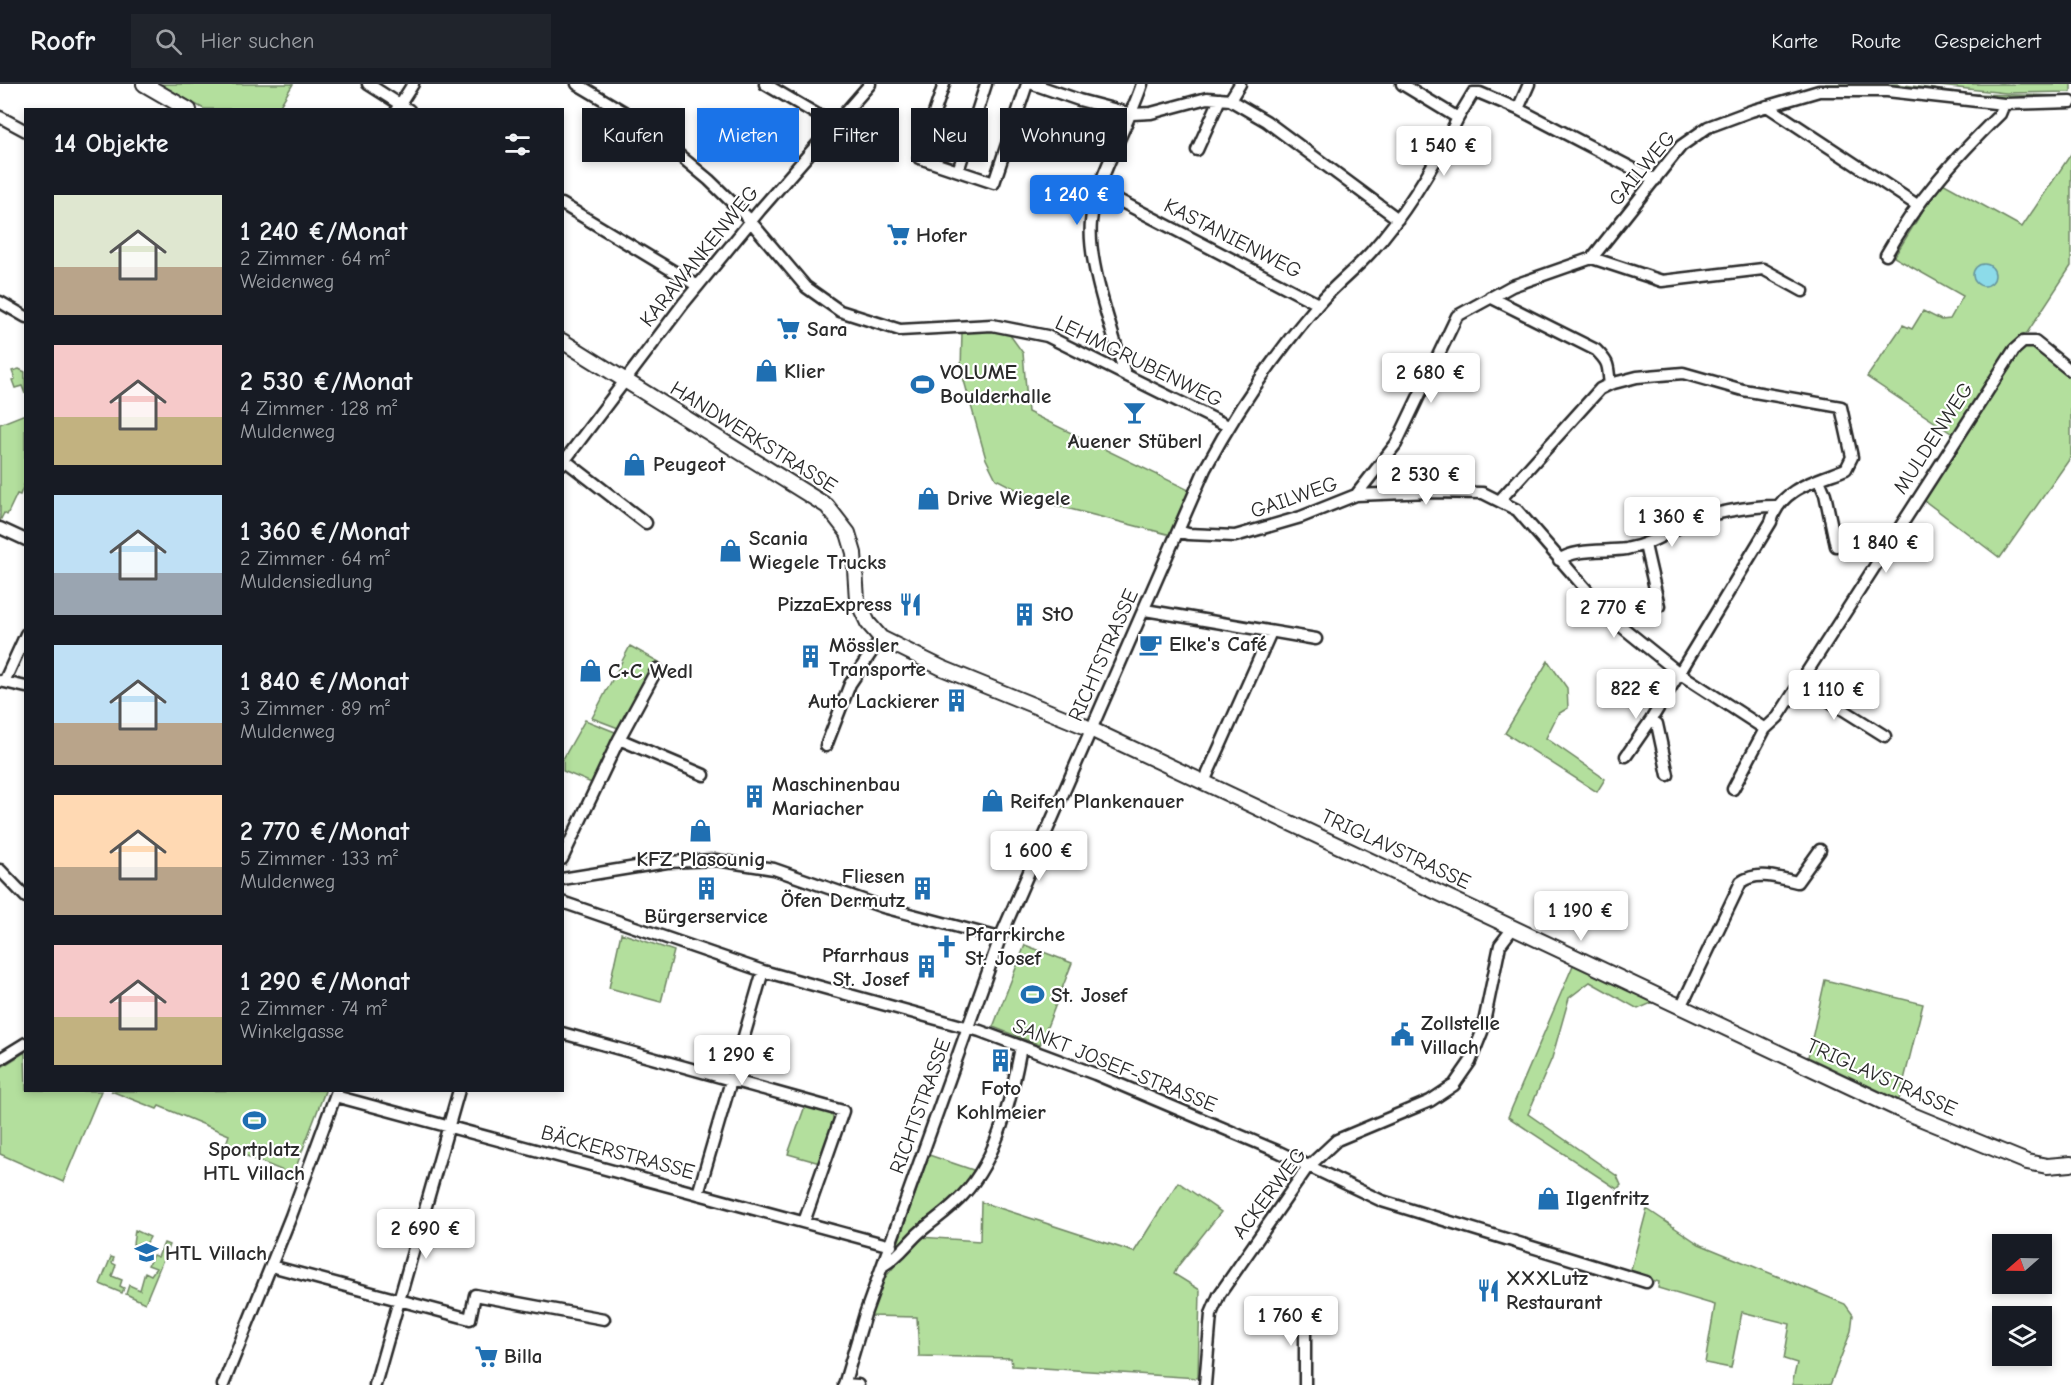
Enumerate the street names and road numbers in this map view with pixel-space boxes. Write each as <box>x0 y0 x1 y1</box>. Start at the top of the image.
street label: GAILWEG <box>1604 126 1680 210</box>
street label: KARAWANKENWEG <box>635 181 763 331</box>
street label: KASTANIENWEG <box>1160 193 1306 283</box>
street label: LEHMGRUBENWEG <box>1051 310 1227 412</box>
street label: HANDWERKSTRASSE <box>666 376 842 498</box>
street label: MULDENWEG <box>1888 378 1978 498</box>
street label: GAILWEG <box>1247 471 1341 523</box>
street label: RICHTSTRASSE <box>1063 585 1143 725</box>
street label: TRIGLAVSTRASSE <box>1317 804 1475 894</box>
street label: SANKT JOSEF-STRASSE <box>1009 1013 1221 1117</box>
street label: TRIGLAVSTRASSE <box>1803 1033 1961 1121</box>
street label: RICHTSTRASSE <box>884 1035 956 1177</box>
street label: BÄCKERSTRASSE <box>539 1120 697 1184</box>
street label: ACKERWEG <box>1227 1143 1311 1243</box>

